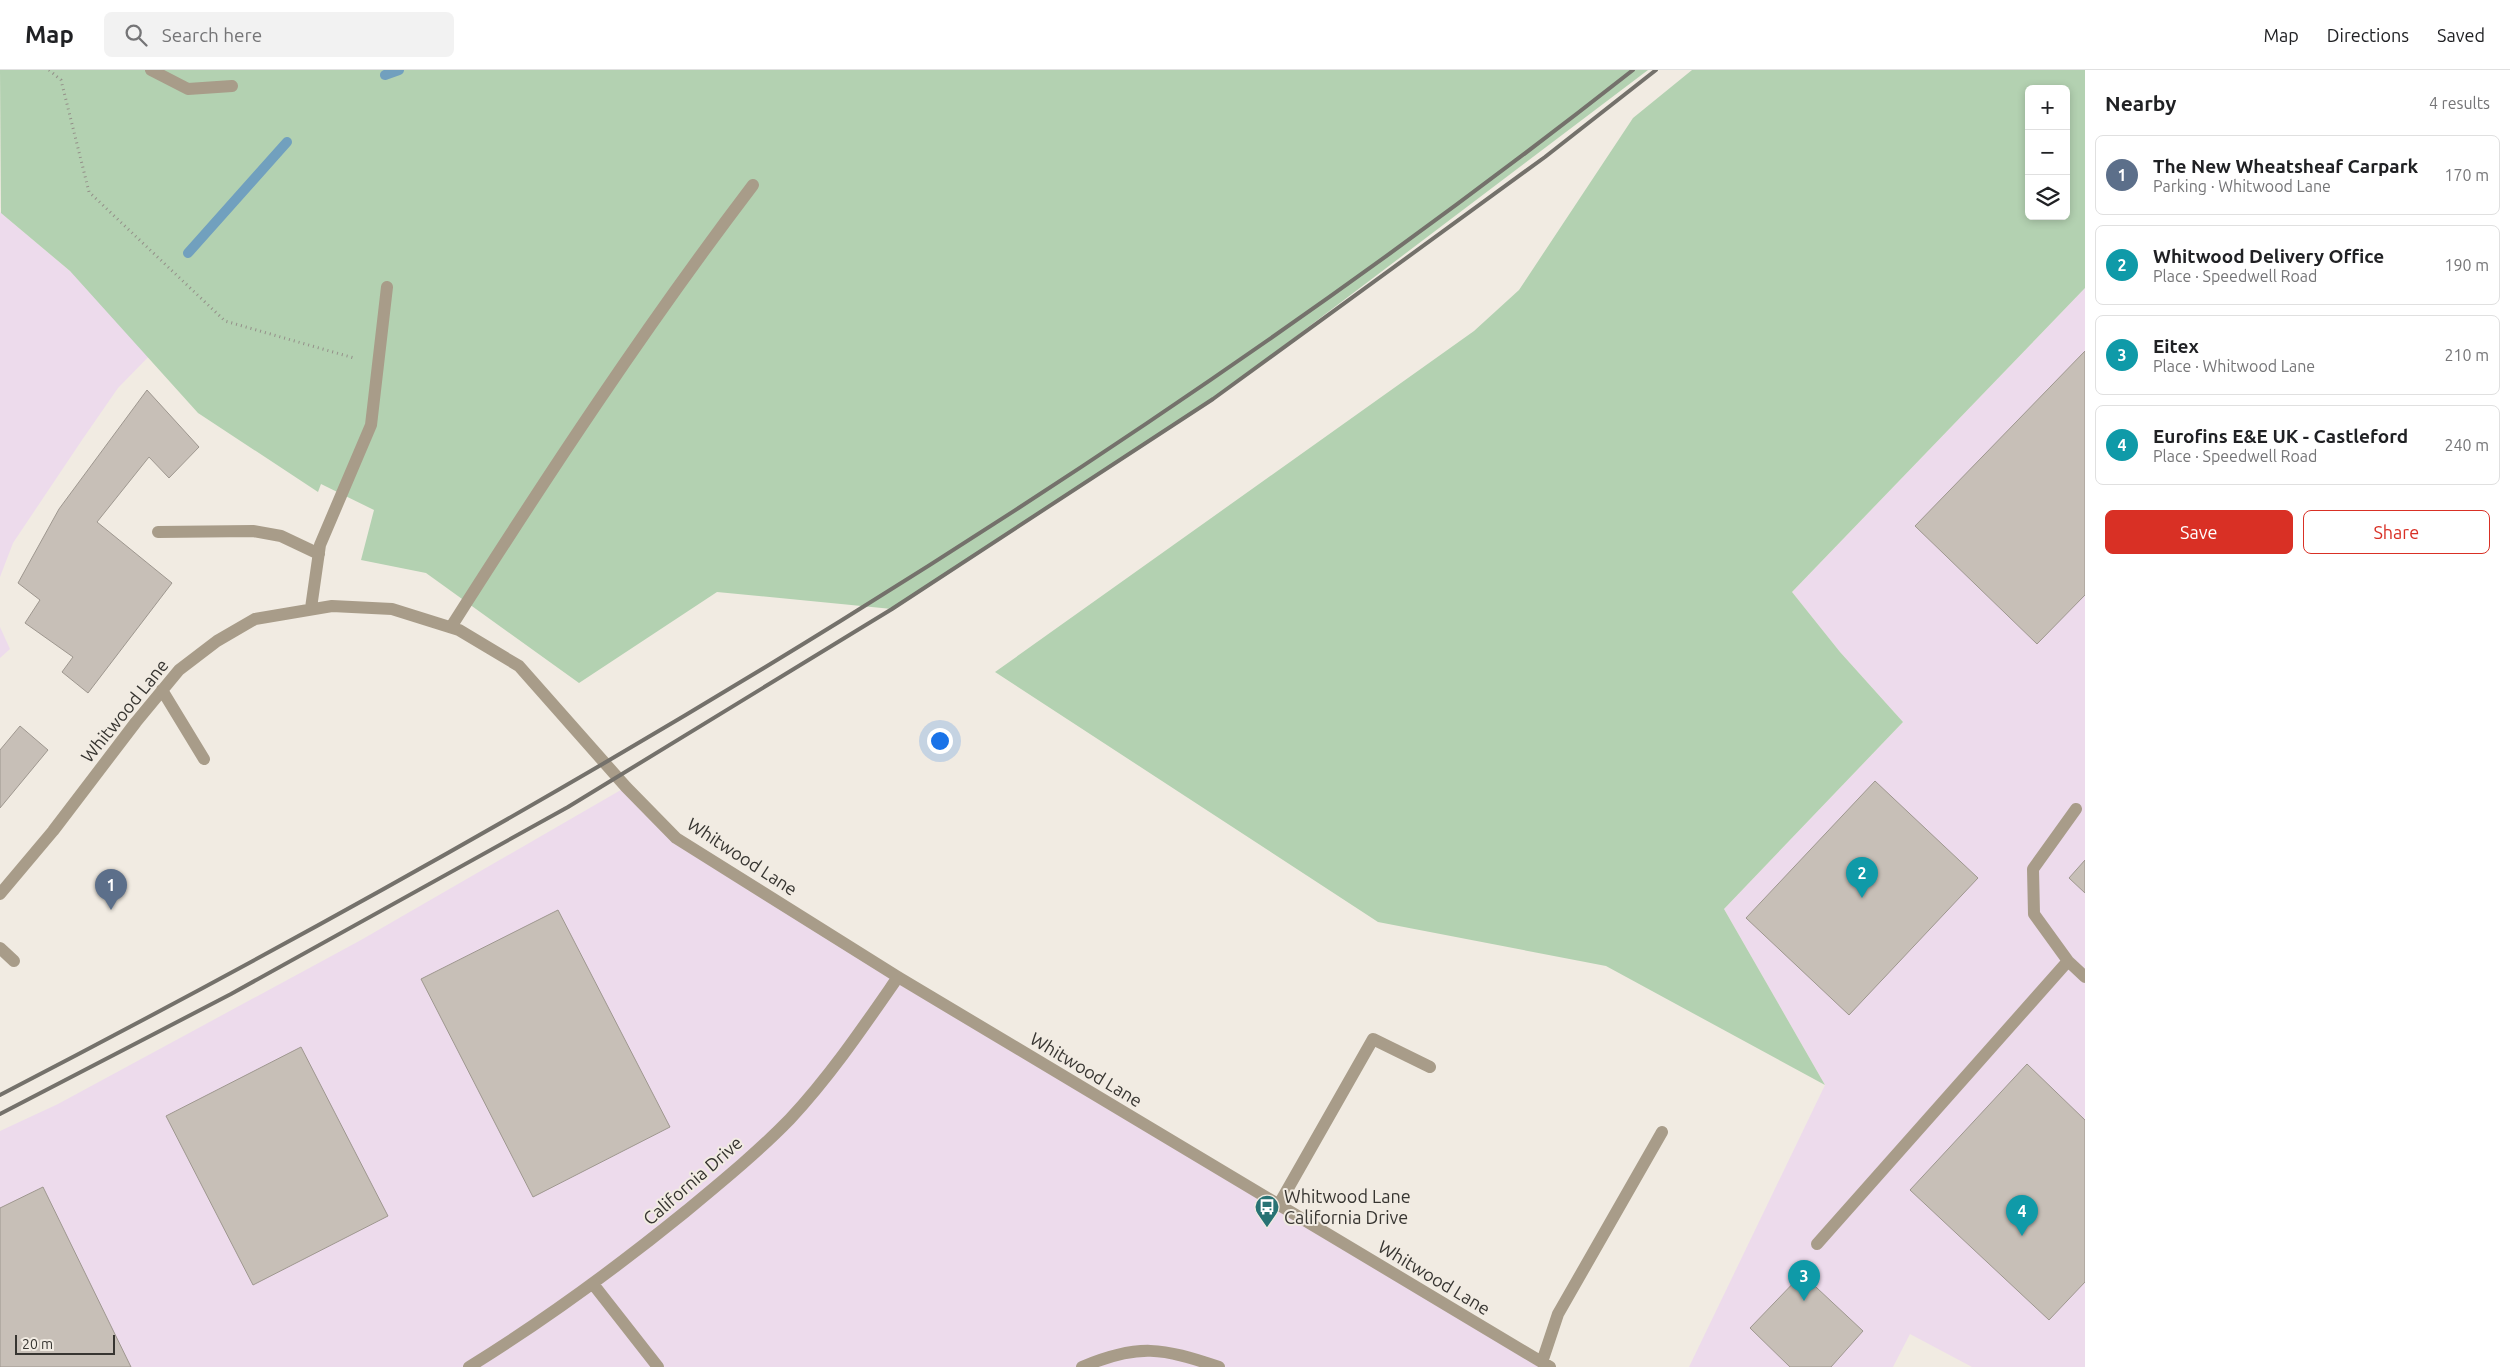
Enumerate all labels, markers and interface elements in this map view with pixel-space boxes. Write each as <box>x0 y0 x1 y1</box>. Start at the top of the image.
search box <box>104 12 454 57</box>
text: Map <box>25 21 74 48</box>
icon: search <box>122 21 150 49</box>
text: Search here <box>162 24 262 46</box>
text: Map <box>2263 25 2299 45</box>
text: Directions <box>2327 25 2409 45</box>
text: Saved <box>2437 25 2485 45</box>
map controls <box>2025 85 2070 220</box>
button: + <box>2025 85 2070 130</box>
text: Nearby <box>2105 91 2176 115</box>
text: 4 results <box>2429 94 2490 112</box>
button: − <box>2025 130 2070 175</box>
text: The New Wheatsheaf Carpark <box>2153 155 2418 177</box>
text: 1 <box>2117 166 2127 184</box>
text: 170 m <box>2444 166 2489 184</box>
button: layers <box>2025 175 2070 220</box>
text: Parking · Whitwood Lane <box>2153 177 2331 195</box>
text: Whitwood Delivery Office <box>2153 245 2384 267</box>
text: 2 <box>2117 256 2127 274</box>
text: 190 m <box>2444 256 2489 274</box>
text: Place · Speedwell Road <box>2153 267 2317 285</box>
text: Eitex <box>2153 335 2199 357</box>
text: 3 <box>2117 346 2127 364</box>
text: 210 m <box>2444 346 2489 364</box>
text: Place · Whitwood Lane <box>2153 357 2315 375</box>
text: Eurofins E&E UK - Castleford <box>2153 425 2408 447</box>
text: 4 <box>2117 436 2127 454</box>
text: 240 m <box>2444 436 2489 454</box>
text: Place · Speedwell Road <box>2153 447 2317 465</box>
button: Save <box>2105 510 2293 554</box>
button: Share <box>2303 510 2490 554</box>
street label: Whitwood Lane <box>77 655 172 766</box>
your location <box>927 728 953 754</box>
street label: Whitwood Lane <box>684 813 801 899</box>
pin: 2 <box>1846 857 1878 898</box>
pin: 1 <box>95 869 127 910</box>
street label: Whitwood Lane <box>1027 1028 1146 1110</box>
street label: California Drive <box>639 1132 746 1229</box>
place label: Whitwood Lane California Drive <box>1284 1186 1411 1227</box>
bus stop icon: Whitwood Lane California Drive <box>1254 1194 1280 1228</box>
pin: 4 <box>2006 1195 2038 1236</box>
street label: Whitwood Lane <box>1375 1236 1494 1318</box>
pin: 3 <box>1788 1260 1820 1301</box>
scale bar <box>15 1332 115 1355</box>
text: 20 m <box>22 1336 53 1352</box>

